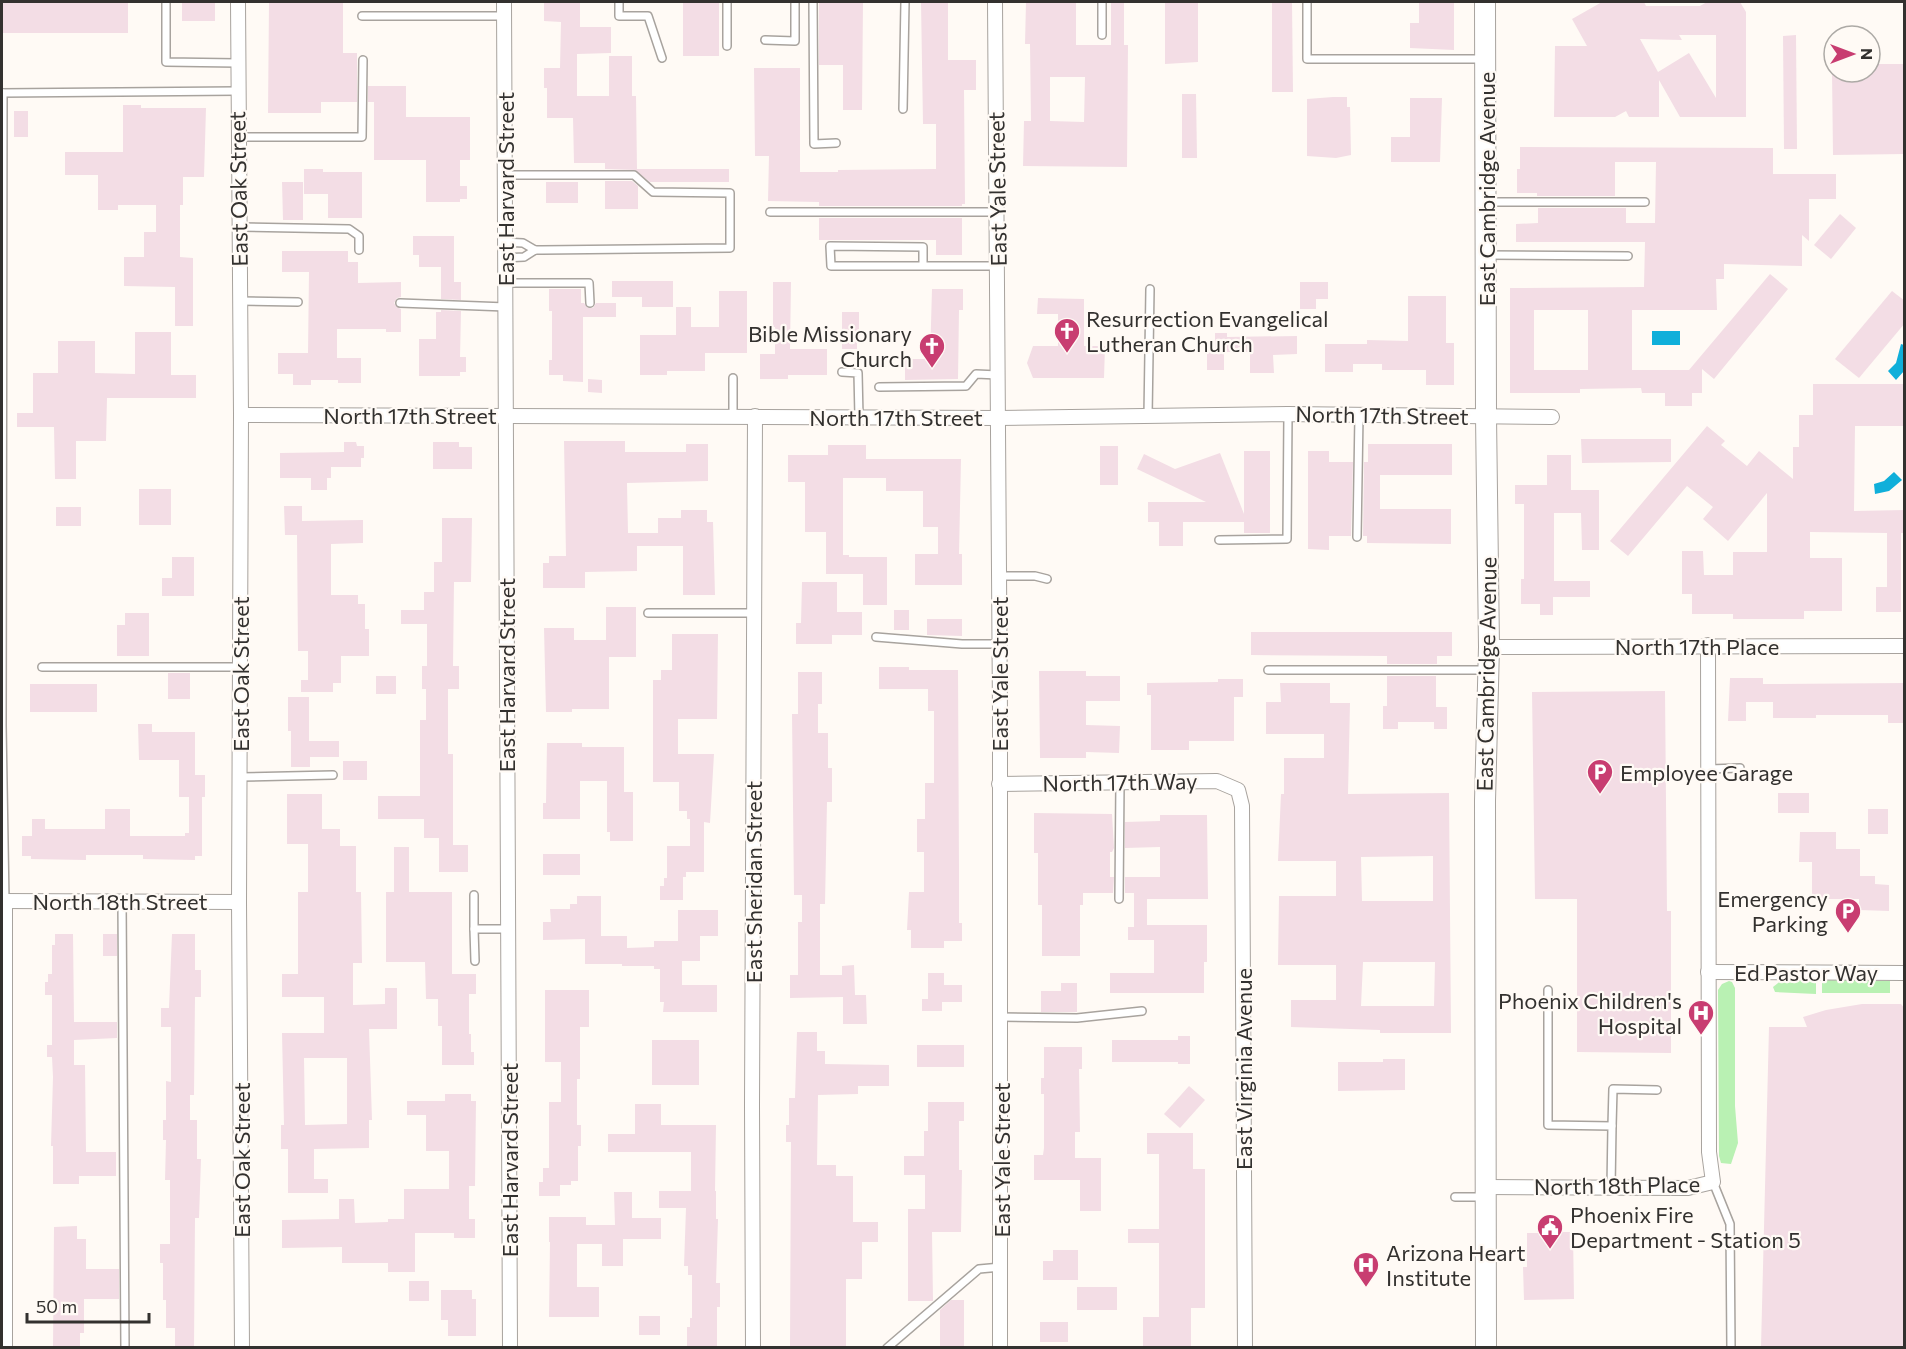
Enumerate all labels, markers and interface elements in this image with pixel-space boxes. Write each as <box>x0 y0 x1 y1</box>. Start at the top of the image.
north arrow <box>1822 24 1882 84</box>
text: N <box>1858 48 1877 60</box>
street label: East Cambridge Avenue <box>1473 72 1500 306</box>
street label: East Harvard Street <box>492 92 519 286</box>
street label: East Oak Street <box>223 111 253 267</box>
street label: East Yale Street <box>982 111 1012 267</box>
place label: Resurrection Evangelical Lutheran Church <box>1086 305 1329 357</box>
church icon: Resurrection Evangelical Lutheran Church <box>1052 316 1082 354</box>
place label: Bible Missionary Church <box>748 320 912 372</box>
church icon: Bible Missionary Church <box>917 331 947 369</box>
street label: North 17th Street <box>1295 400 1469 430</box>
street label: North 17th Street <box>323 402 497 429</box>
street label: North 17th Street <box>809 404 983 431</box>
street label: East Cambridge Avenue <box>1470 557 1502 791</box>
street label: East Harvard Street <box>493 578 520 772</box>
street label: East Oak Street <box>227 596 254 752</box>
street label: East Yale Street <box>986 597 1013 751</box>
street label: North 17th Place <box>1615 633 1779 660</box>
parking icon: Employee Garage <box>1585 757 1615 795</box>
place label: Employee Garage <box>1620 759 1793 786</box>
street label: North 17th Way <box>1042 767 1198 797</box>
street label: East Sheridan Street <box>740 781 767 983</box>
place label: Emergency Parking <box>1717 885 1828 937</box>
street label: North 18th Street <box>32 888 208 915</box>
parking icon: Emergency Parking <box>1833 896 1863 934</box>
street label: Ed Pastor Way <box>1734 959 1878 986</box>
street label: East Virginia Avenue <box>1230 968 1257 1170</box>
place label: Phoenix Children's Hospital <box>1498 987 1682 1039</box>
hospital icon: Phoenix Children's Hospital <box>1686 998 1716 1036</box>
street label: East Harvard Street <box>496 1063 523 1257</box>
street label: East Oak Street <box>228 1082 255 1238</box>
street label: East Yale Street <box>988 1083 1015 1237</box>
street label: North 18th Place <box>1534 1170 1700 1200</box>
place label: Phoenix Fire Department - Station 5 <box>1570 1201 1801 1253</box>
public building icon: Phoenix Fire Department - Station 5 <box>1535 1212 1565 1250</box>
place label: Arizona Heart Institute <box>1386 1239 1525 1291</box>
hospital icon: Arizona Heart Institute <box>1351 1250 1381 1288</box>
scale bar <box>27 1286 148 1324</box>
text: 50 m <box>36 1295 77 1317</box>

